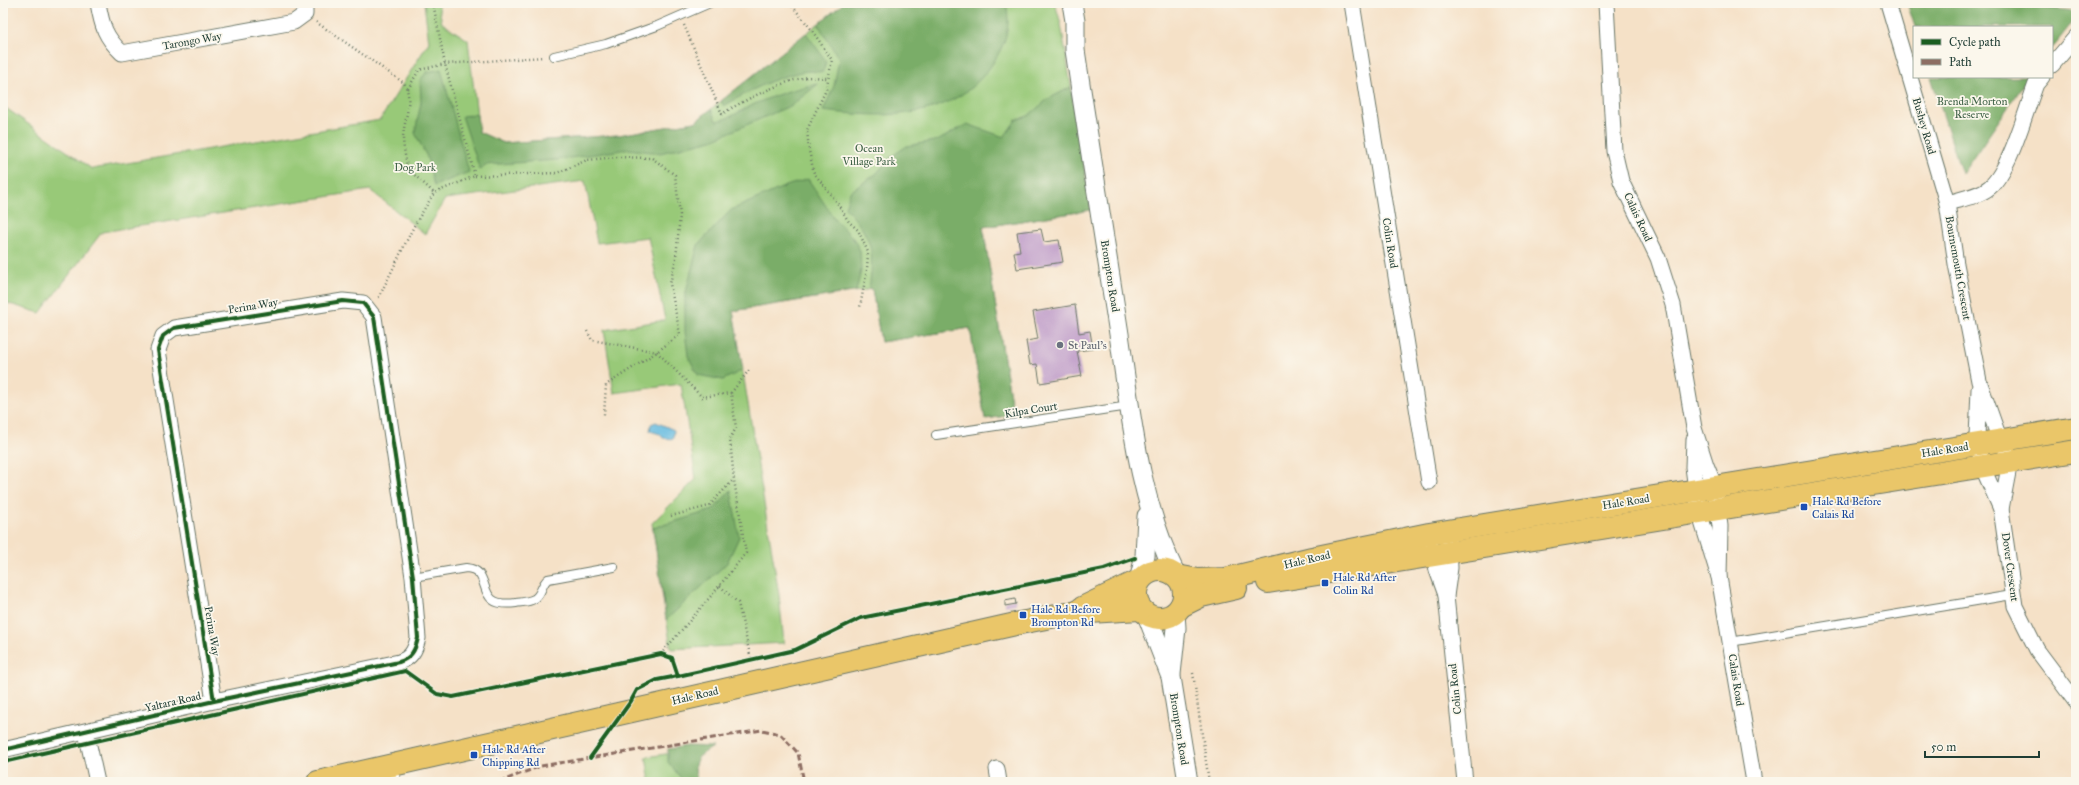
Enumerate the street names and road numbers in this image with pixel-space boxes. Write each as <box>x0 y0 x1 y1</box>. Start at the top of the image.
street label: Tarongo Way <box>161 29 223 53</box>
street label: Bushey Road <box>1910 96 1938 156</box>
street label: Calais Road <box>1621 190 1655 244</box>
street label: Bournemouth Crescent <box>1942 215 1974 321</box>
street label: Colin Road <box>1380 217 1400 270</box>
street label: Brompton Road <box>1098 239 1122 313</box>
street label: Perina Way <box>227 296 280 316</box>
street label: Kilpa Court <box>1004 399 1058 421</box>
street label: Hale Road <box>1921 440 1970 460</box>
street label: Hale Road <box>1602 492 1651 512</box>
street label: Dover Crescent <box>1999 532 2021 602</box>
street label: Hale Road <box>1282 548 1332 572</box>
street label: Perina Way <box>202 605 222 658</box>
street label: Calais Road <box>1725 653 1747 707</box>
street label: Colin Road <box>1446 663 1464 715</box>
street label: Hale Road <box>670 684 720 708</box>
street label: Yaltara Road <box>144 689 203 715</box>
street label: Brompton Road <box>1167 692 1191 766</box>

